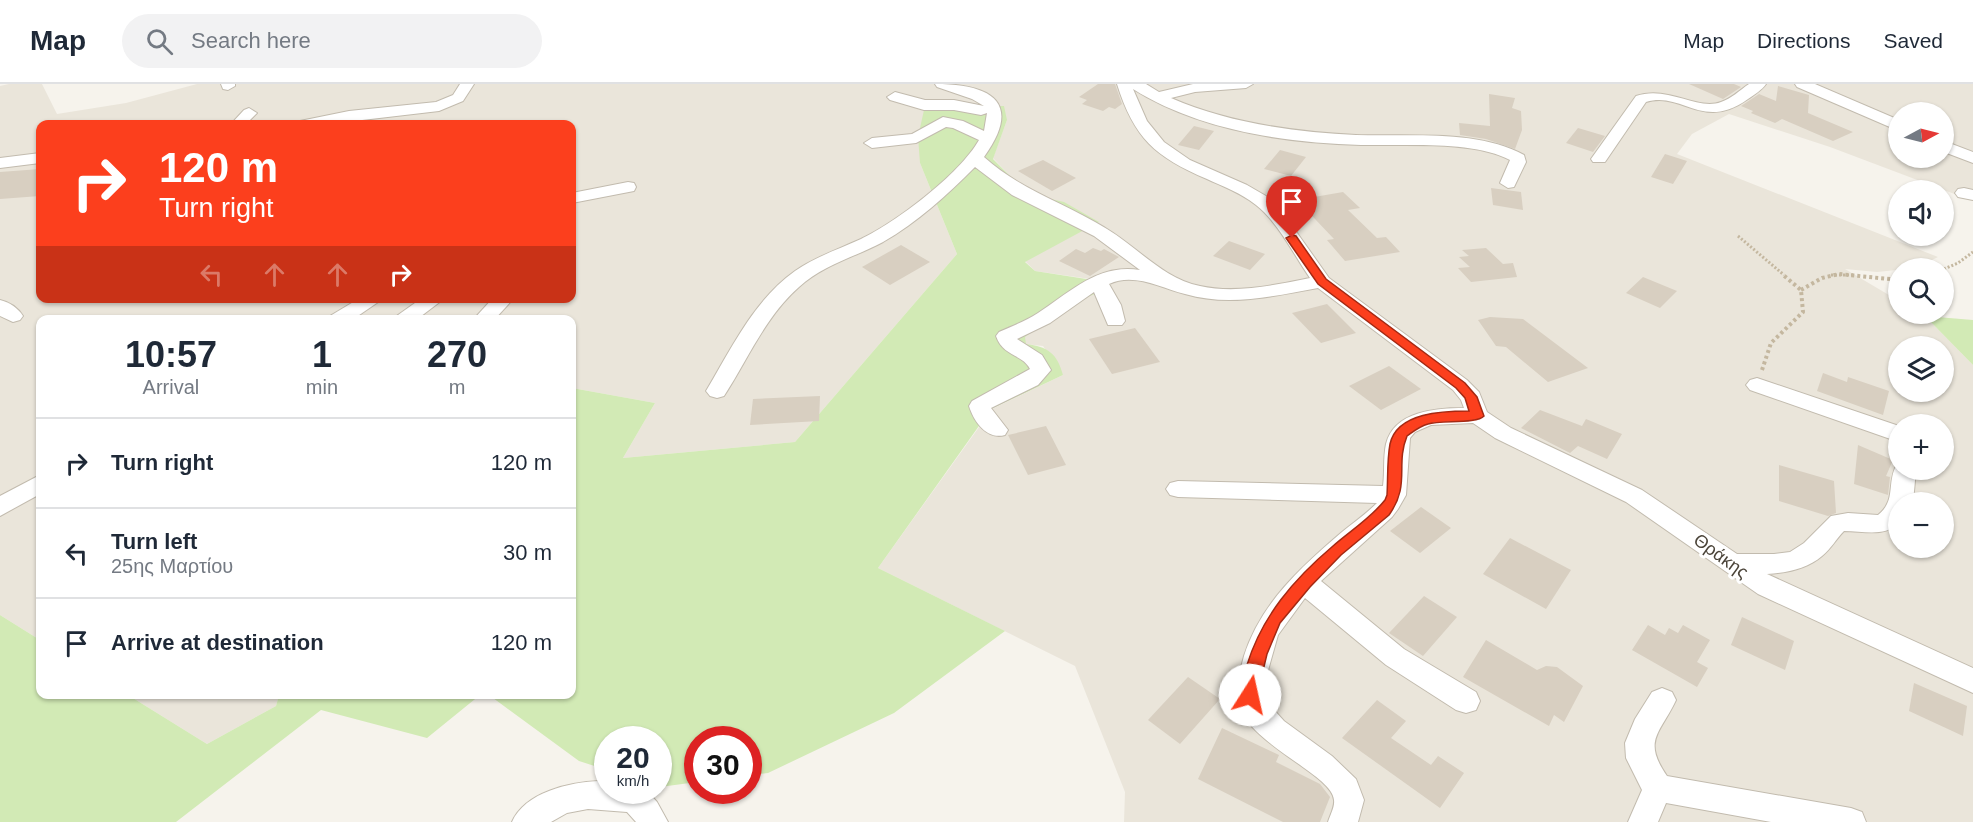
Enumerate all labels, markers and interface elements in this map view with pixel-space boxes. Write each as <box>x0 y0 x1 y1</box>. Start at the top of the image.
search box <box>122 14 542 68</box>
text: Map <box>30 25 86 56</box>
icon: search <box>143 25 176 58</box>
text: Search here <box>191 28 311 53</box>
text: Map <box>1683 29 1724 52</box>
text: Directions <box>1757 29 1850 52</box>
text: Saved <box>1883 29 1943 52</box>
north arrow <box>1888 102 1954 168</box>
map controls <box>1888 102 1954 558</box>
icon: right <box>60 144 138 222</box>
text: 120 m <box>159 144 278 191</box>
pin <box>1266 176 1317 238</box>
button: sound <box>1888 180 1954 246</box>
icon: arrive <box>1275 185 1308 218</box>
text: Turn right <box>159 193 274 223</box>
icon: left <box>195 258 228 291</box>
icon: ahead <box>258 258 291 291</box>
icon: ahead <box>321 258 354 291</box>
icon: right <box>384 258 417 291</box>
button: search <box>1888 258 1954 324</box>
text: 10:57 <box>125 334 217 375</box>
text: 1 <box>312 334 332 375</box>
text: 270 <box>427 334 487 375</box>
button: layers <box>1888 336 1954 402</box>
text: Arrival <box>143 376 199 398</box>
text: min <box>306 376 338 398</box>
text: m <box>449 376 465 398</box>
button: + <box>1888 414 1954 480</box>
icon: right <box>60 447 93 480</box>
text: Turn right <box>111 450 213 475</box>
text: 120 m <box>491 450 552 475</box>
button: − <box>1888 492 1954 558</box>
text: Turn left <box>111 529 197 554</box>
street label: Θράκης <box>1690 530 1752 583</box>
icon: left <box>60 537 93 570</box>
text: 30 m <box>503 540 552 565</box>
text: 25ης Μαρτίου <box>111 555 233 577</box>
icon: arrive <box>60 627 93 660</box>
text: Arrive at destination <box>111 630 324 655</box>
text: 120 m <box>491 630 552 655</box>
position arrow <box>1218 663 1282 727</box>
speed limit sign: 30 <box>684 726 762 804</box>
text: 20 <box>616 741 650 774</box>
text: km/h <box>617 772 649 789</box>

